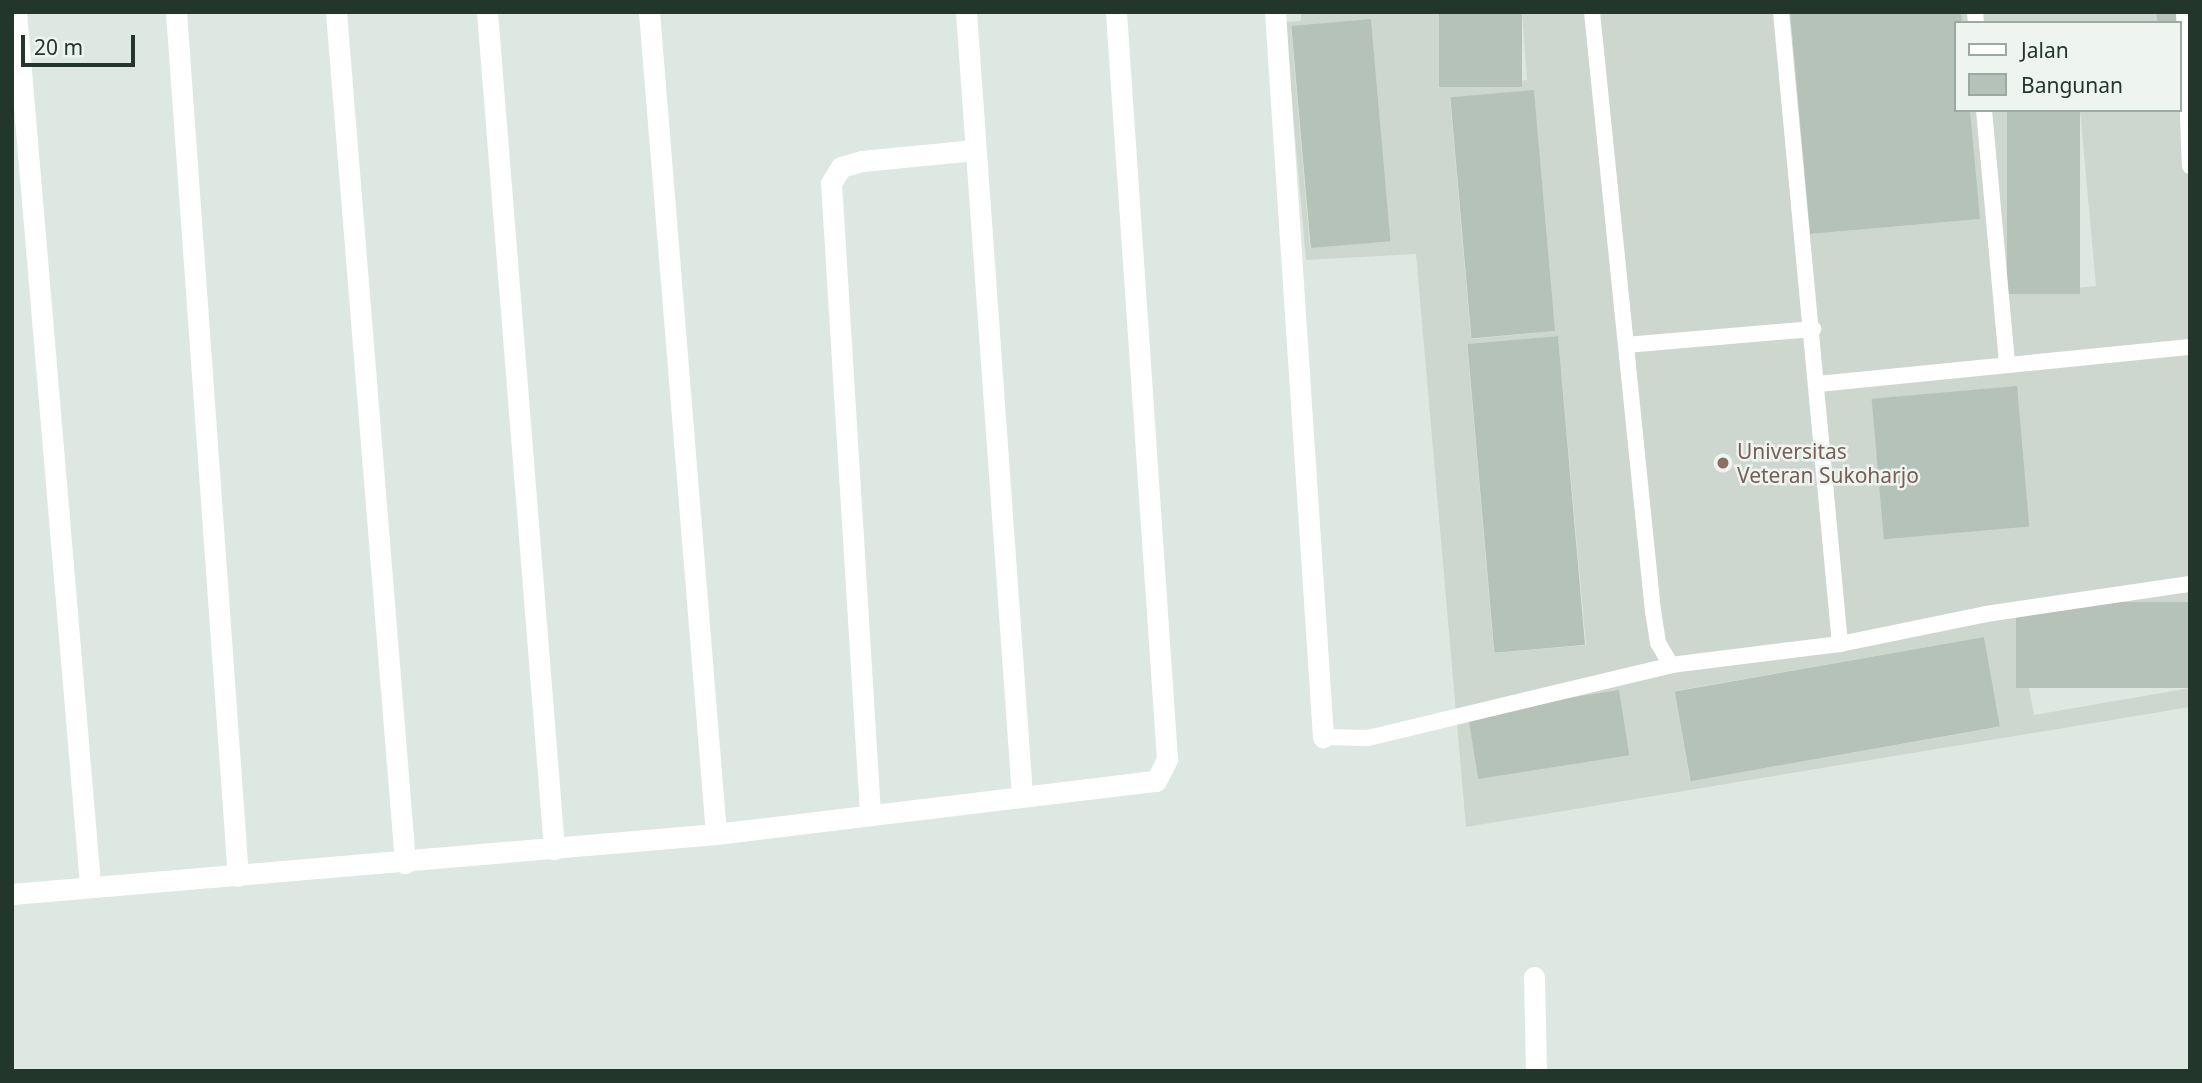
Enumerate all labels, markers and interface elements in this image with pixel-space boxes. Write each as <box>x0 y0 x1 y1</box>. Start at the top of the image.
scale bar <box>24 21 138 65</box>
legend <box>1954 21 2181 112</box>
text: 20 m <box>34 33 83 61</box>
text: Jalan <box>2021 36 2069 64</box>
text: Bangunan <box>2021 71 2123 99</box>
place label: Universitas Veteran Sukoharjo <box>1737 438 1919 488</box>
marker: Universitas Veteran Sukoharjo <box>1715 455 1731 471</box>

